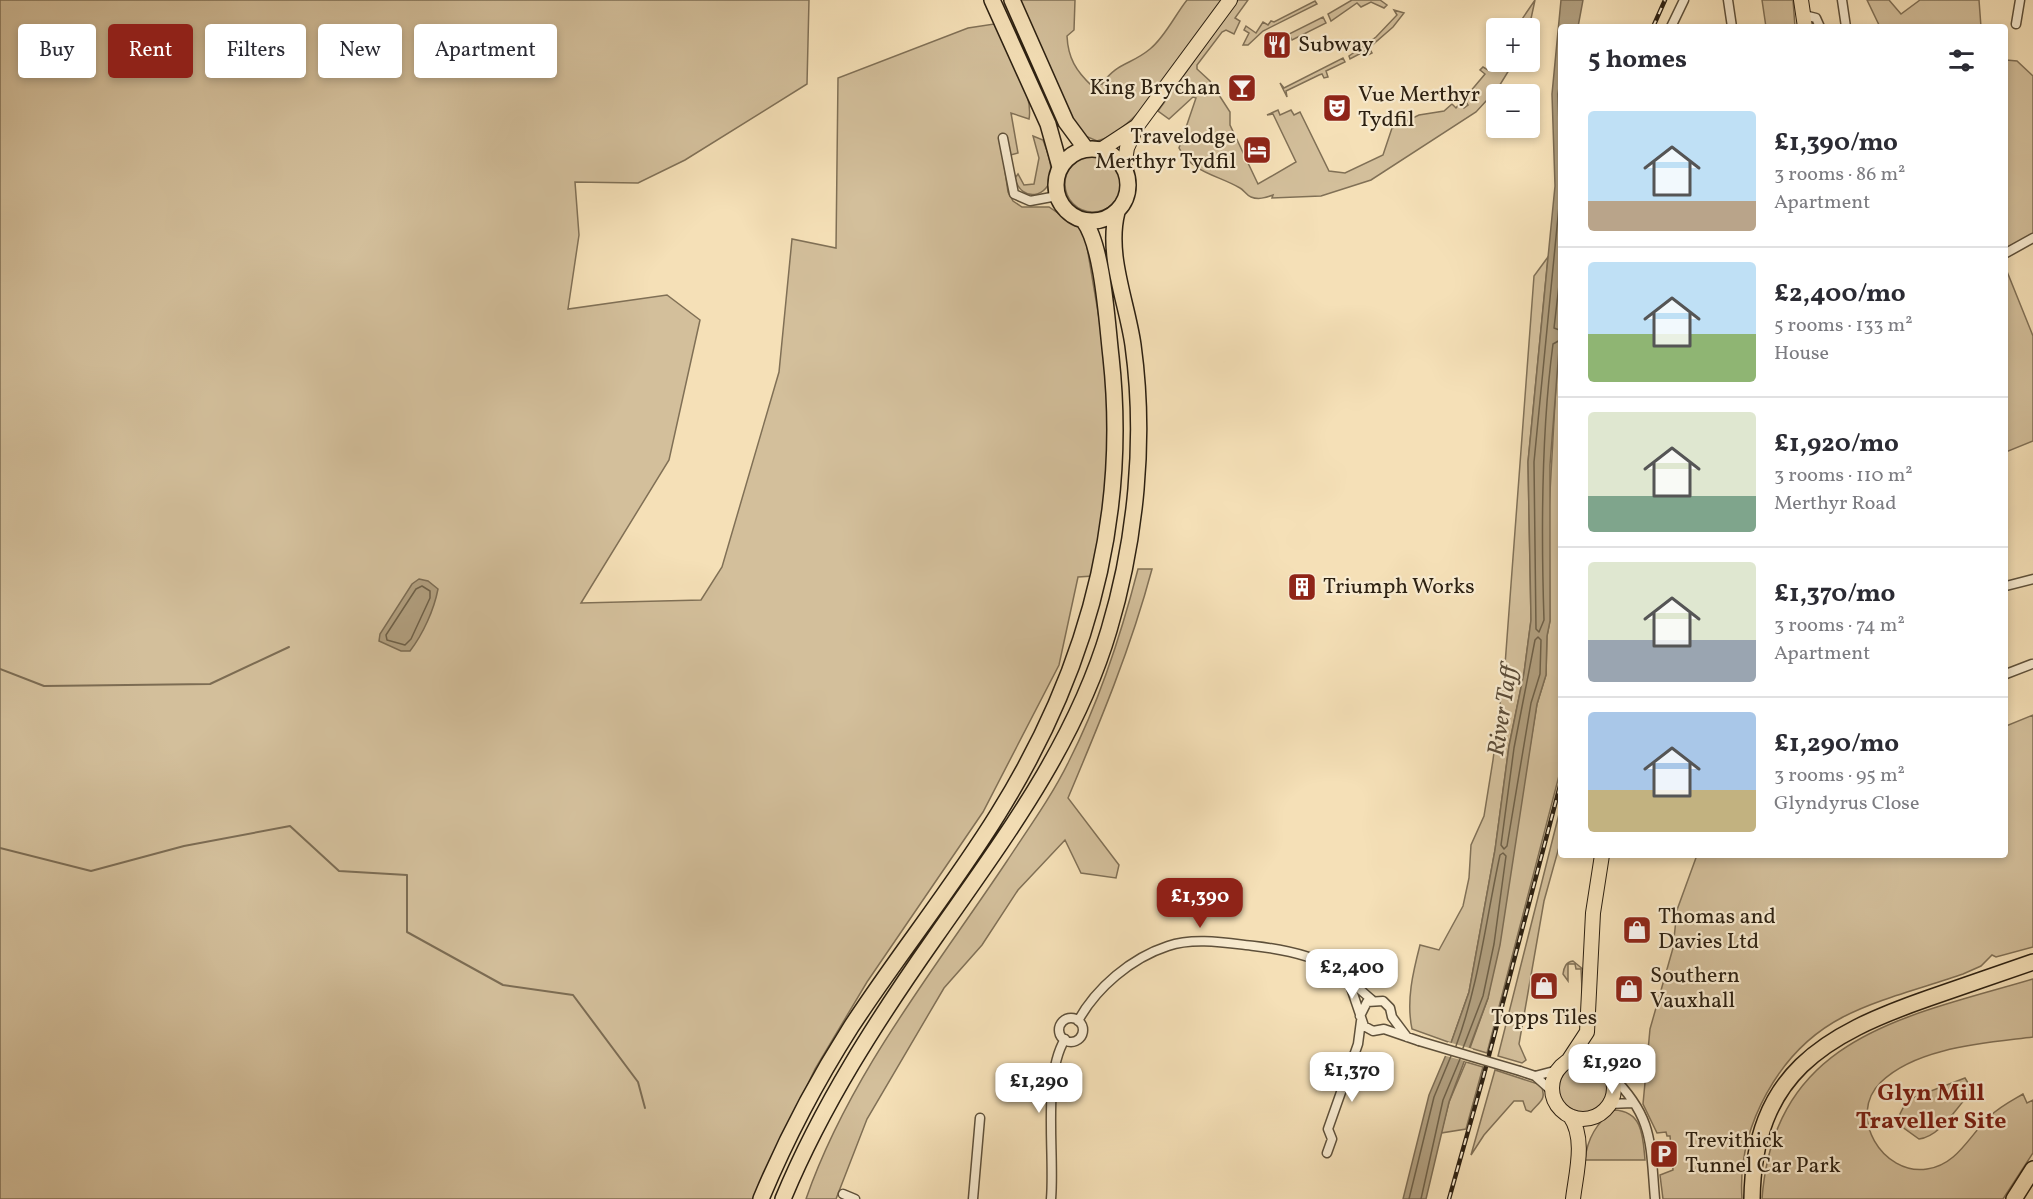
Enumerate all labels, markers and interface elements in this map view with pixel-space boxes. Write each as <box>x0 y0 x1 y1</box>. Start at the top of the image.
map controls <box>1486 18 1540 138</box>
button: + <box>1486 18 1540 72</box>
chip: Buy <box>18 24 96 78</box>
chip: Rent <box>108 24 193 78</box>
chip: Filters <box>205 24 306 78</box>
chip: New <box>318 24 402 78</box>
chip: Apartment <box>414 24 557 78</box>
restaurant icon: Subway <box>1261 29 1293 61</box>
place label: Subway <box>1298 30 1374 61</box>
text: 5 homes <box>1588 42 1687 78</box>
icon: filters <box>1945 44 1978 77</box>
bar icon: King Brychan <box>1226 72 1258 104</box>
place label: King Brychan <box>1090 73 1221 104</box>
place label: Vue Merthyr Tydfil <box>1358 80 1480 136</box>
button: − <box>1486 84 1540 138</box>
theatre icon: Vue Merthyr Tydfil <box>1321 92 1353 124</box>
place label: Travelodge Merthyr Tydfil <box>1095 122 1236 178</box>
text: £1,390/mo <box>1774 125 1898 161</box>
hotel icon: Travelodge Merthyr Tydfil <box>1241 134 1273 166</box>
icon: home <box>1636 135 1708 207</box>
text: 3 rooms · 86 m² <box>1774 161 1905 189</box>
text: Apartment <box>1774 189 1870 217</box>
text: £2,400/mo <box>1774 276 1906 312</box>
icon: home <box>1636 286 1708 358</box>
text: 5 rooms · 133 m² <box>1774 312 1913 340</box>
text: House <box>1774 340 1829 368</box>
text: £1,920/mo <box>1774 426 1899 462</box>
icon: home <box>1636 436 1708 508</box>
text: 3 rooms · 110 m² <box>1774 462 1913 490</box>
text: Merthyr Road <box>1774 490 1897 518</box>
building icon: Triumph Works <box>1286 571 1318 603</box>
place label: Triumph Works <box>1323 572 1475 603</box>
text: £1,370/mo <box>1774 576 1895 612</box>
icon: home <box>1636 586 1708 658</box>
text: 3 rooms · 74 m² <box>1774 612 1905 640</box>
text: Apartment <box>1774 640 1870 668</box>
water label: River Taff <box>1480 658 1529 759</box>
text: £1,290/mo <box>1774 726 1899 762</box>
icon: home <box>1636 736 1708 808</box>
text: 3 rooms · 95 m² <box>1774 762 1905 790</box>
text: Glyndyrus Close <box>1774 790 1919 818</box>
pin: £1,390 <box>1151 878 1249 929</box>
text: £1,390 <box>1171 883 1229 911</box>
place label: Thomas and Davies Ltd <box>1658 902 1776 958</box>
shop icon: Thomas and Davies Ltd <box>1621 914 1653 946</box>
pin: £2,400 <box>1303 949 1401 1000</box>
text: £2,400 <box>1320 954 1384 982</box>
place label: Southern Vauxhall <box>1650 961 1740 1017</box>
shop icon: Topps Tiles <box>1528 970 1560 1002</box>
shop icon: Southern Vauxhall <box>1613 973 1645 1005</box>
place label: Topps Tiles <box>1491 1003 1597 1034</box>
pin: £1,920 <box>1563 1044 1661 1095</box>
text: £1,920 <box>1582 1049 1642 1077</box>
pin: £1,370 <box>1303 1052 1401 1103</box>
text: £1,370 <box>1324 1057 1380 1085</box>
pin: £1,290 <box>990 1063 1088 1114</box>
text: £1,290 <box>1009 1068 1069 1096</box>
district label: Glyn Mill Traveller Site <box>1855 1077 2007 1139</box>
place label: Trevithick Tunnel Car Park <box>1685 1126 1841 1182</box>
parking icon: Trevithick Tunnel Car Park <box>1648 1138 1680 1170</box>

